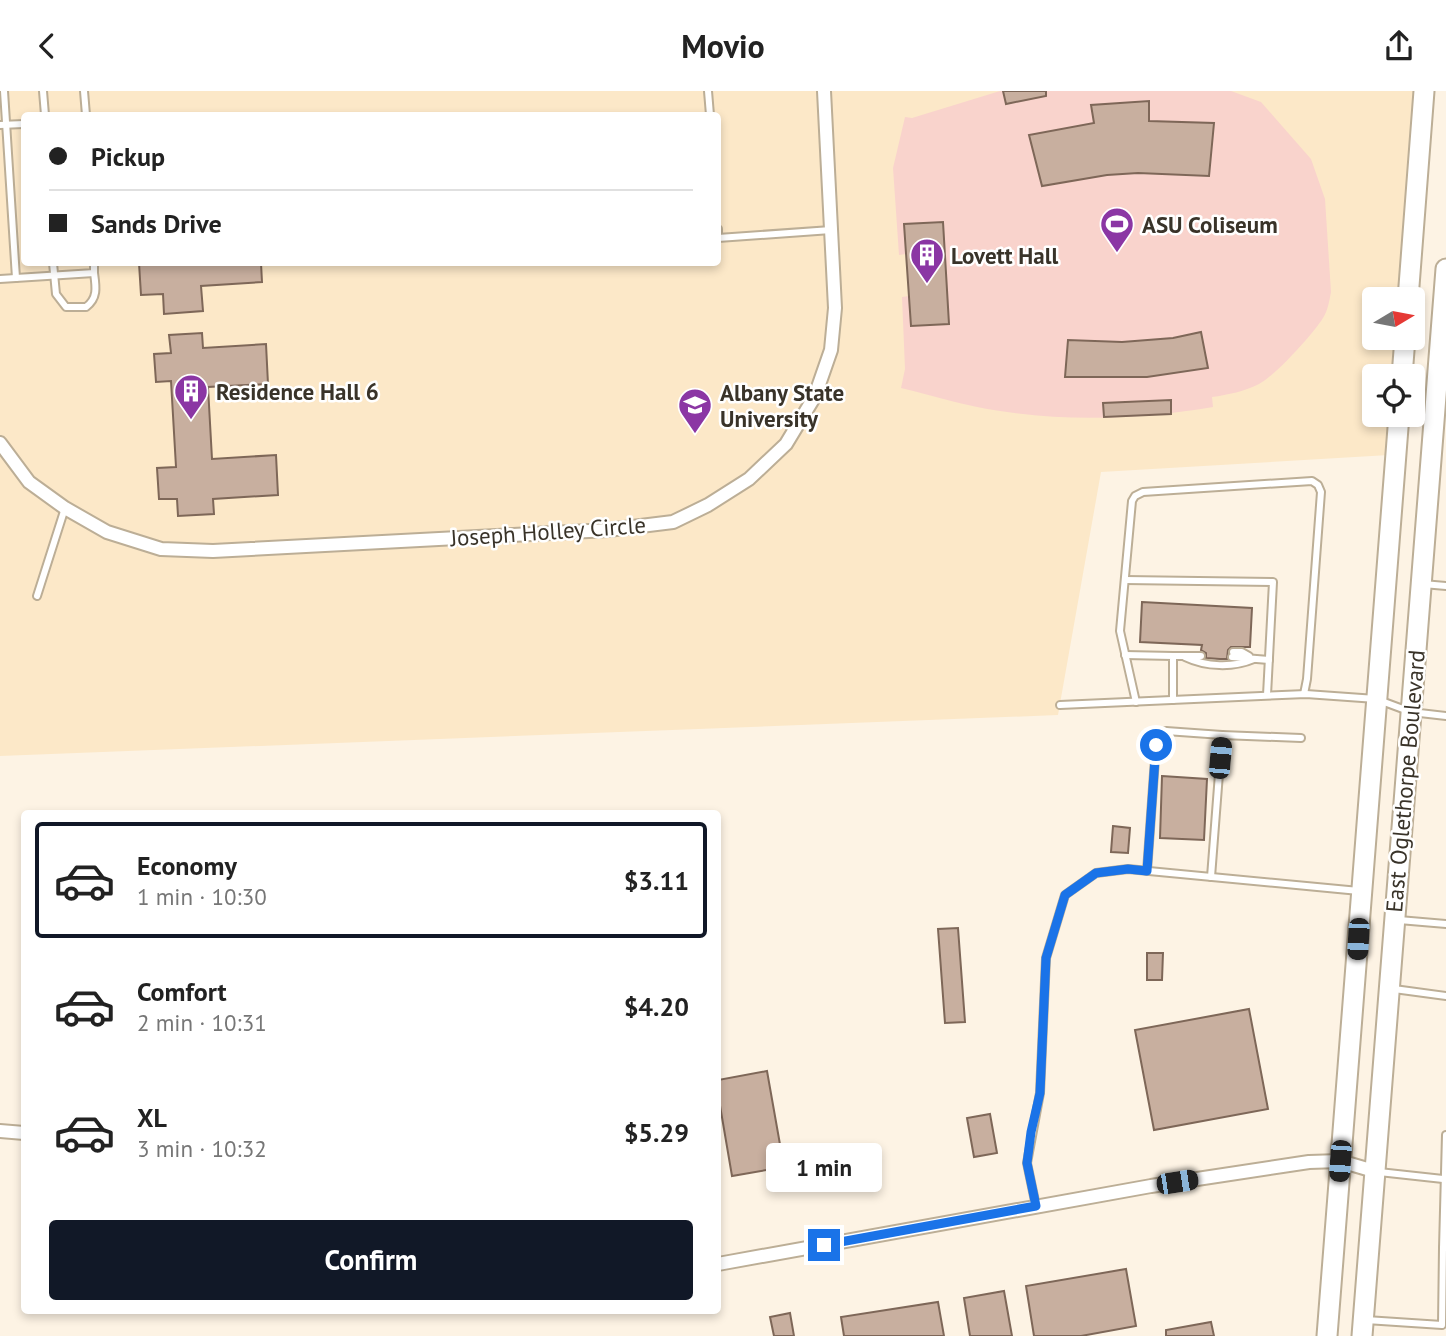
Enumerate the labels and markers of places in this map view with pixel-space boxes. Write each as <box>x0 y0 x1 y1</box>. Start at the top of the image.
sports icon: ASU Coliseum <box>1098 205 1136 254</box>
place label: ASU Coliseum <box>1142 210 1278 239</box>
building icon: Lovett Hall <box>908 236 946 285</box>
place label: Lovett Hall <box>951 241 1058 270</box>
building icon: Residence Hall 6 <box>172 372 210 421</box>
place label: Residence Hall 6 <box>216 377 379 406</box>
place label: Albany State University <box>720 378 844 433</box>
school or university icon: Albany State University <box>676 386 714 435</box>

